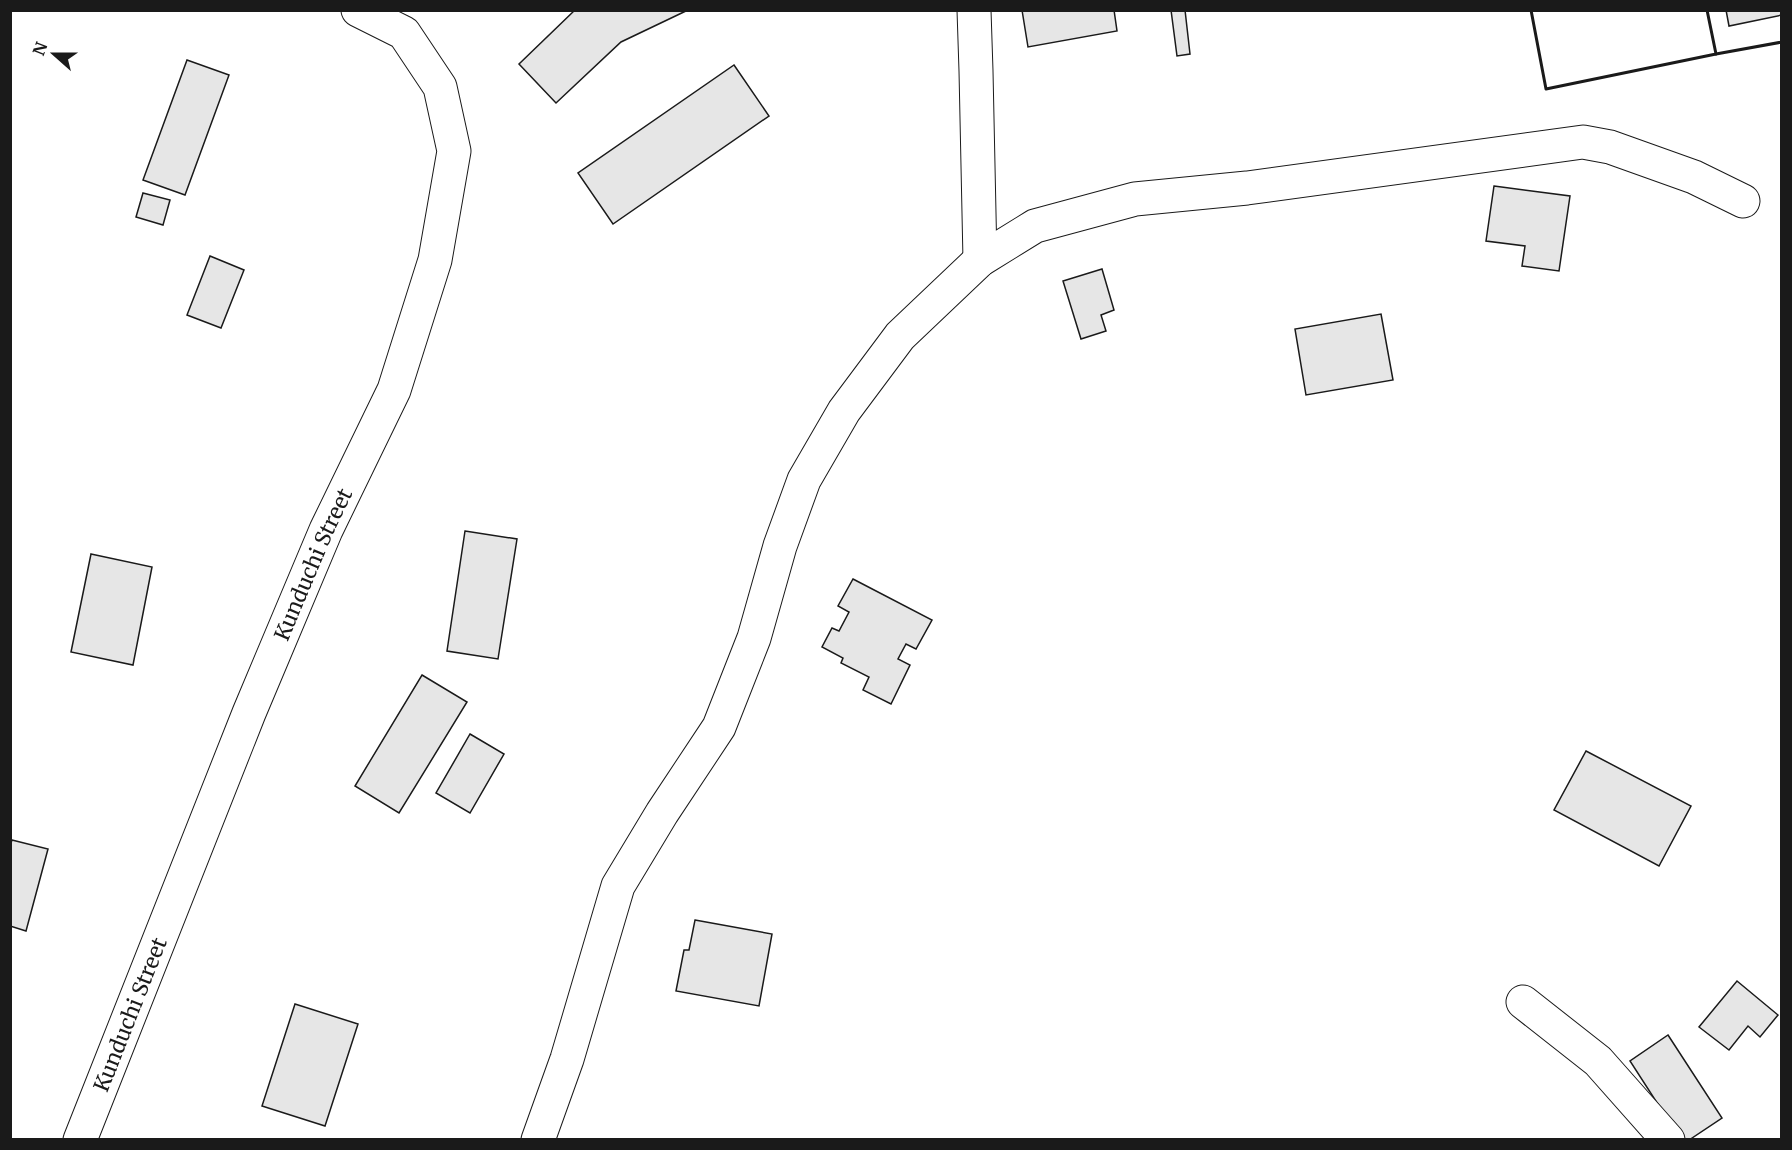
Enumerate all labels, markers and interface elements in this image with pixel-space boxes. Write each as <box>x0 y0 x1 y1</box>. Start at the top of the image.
north arrow <box>24 24 84 84</box>
text: N <box>28 39 52 58</box>
street label: Kunduchi Street <box>268 484 358 644</box>
street label: Kunduchi Street <box>87 934 172 1095</box>

